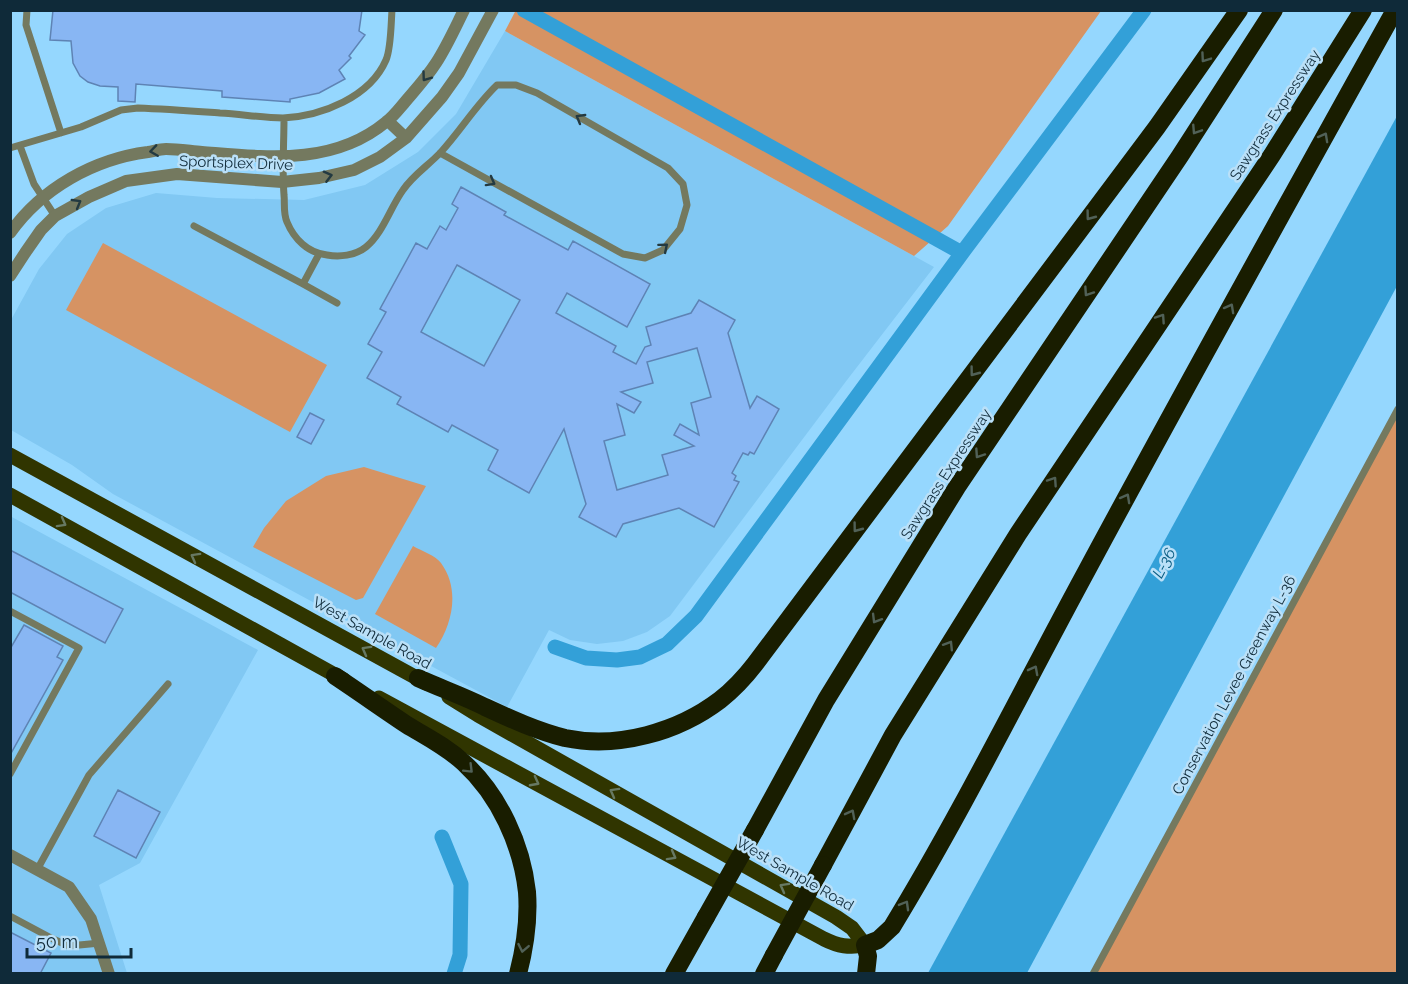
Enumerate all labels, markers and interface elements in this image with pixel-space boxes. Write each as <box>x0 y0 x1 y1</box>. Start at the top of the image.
street label: Sawgrass Expressway <box>1226 46 1324 184</box>
one-way arrow <box>1201 52 1212 63</box>
one-way arrow <box>422 71 433 82</box>
one-way arrow <box>576 114 586 125</box>
one-way arrow <box>1192 124 1204 134</box>
one-way arrow <box>1317 133 1328 144</box>
one-way arrow <box>150 144 159 156</box>
street label: Sportsplex Drive <box>179 152 293 174</box>
one-way arrow <box>323 170 333 183</box>
one-way arrow <box>485 175 495 186</box>
one-way arrow <box>71 199 81 211</box>
one-way arrow <box>1087 209 1098 220</box>
one-way arrow <box>657 243 668 254</box>
one-way arrow <box>1084 285 1095 296</box>
one-way arrow <box>1223 304 1234 314</box>
one-way arrow <box>1154 314 1165 325</box>
one-way arrow <box>970 366 981 377</box>
street label: Sawgrass Expressway <box>897 405 995 543</box>
one-way arrow <box>975 447 986 458</box>
one-way arrow <box>1046 477 1058 487</box>
one-way arrow <box>1119 493 1130 504</box>
one-way arrow <box>55 516 66 528</box>
one-way arrow <box>853 522 864 533</box>
water label: L-36 <box>1148 544 1180 581</box>
one-way arrow <box>191 553 201 564</box>
street label: Conservation Levee Greenway L-36 <box>1168 572 1300 798</box>
street label: West Sample Road <box>310 593 434 673</box>
one-way arrow <box>871 613 883 623</box>
one-way arrow <box>941 641 953 651</box>
one-way arrow <box>362 646 373 657</box>
one-way arrow <box>1027 665 1039 676</box>
one-way arrow <box>462 761 473 772</box>
one-way arrow <box>529 775 540 786</box>
one-way arrow <box>610 788 621 799</box>
one-way arrow <box>844 810 855 820</box>
street label: West Sample Road <box>733 833 857 915</box>
one-way arrow <box>665 849 676 860</box>
one-way arrow <box>780 883 791 895</box>
one-way arrow <box>898 900 909 911</box>
scale bar <box>27 921 130 959</box>
text: 50 m <box>36 931 78 952</box>
one-way arrow <box>517 943 530 953</box>

